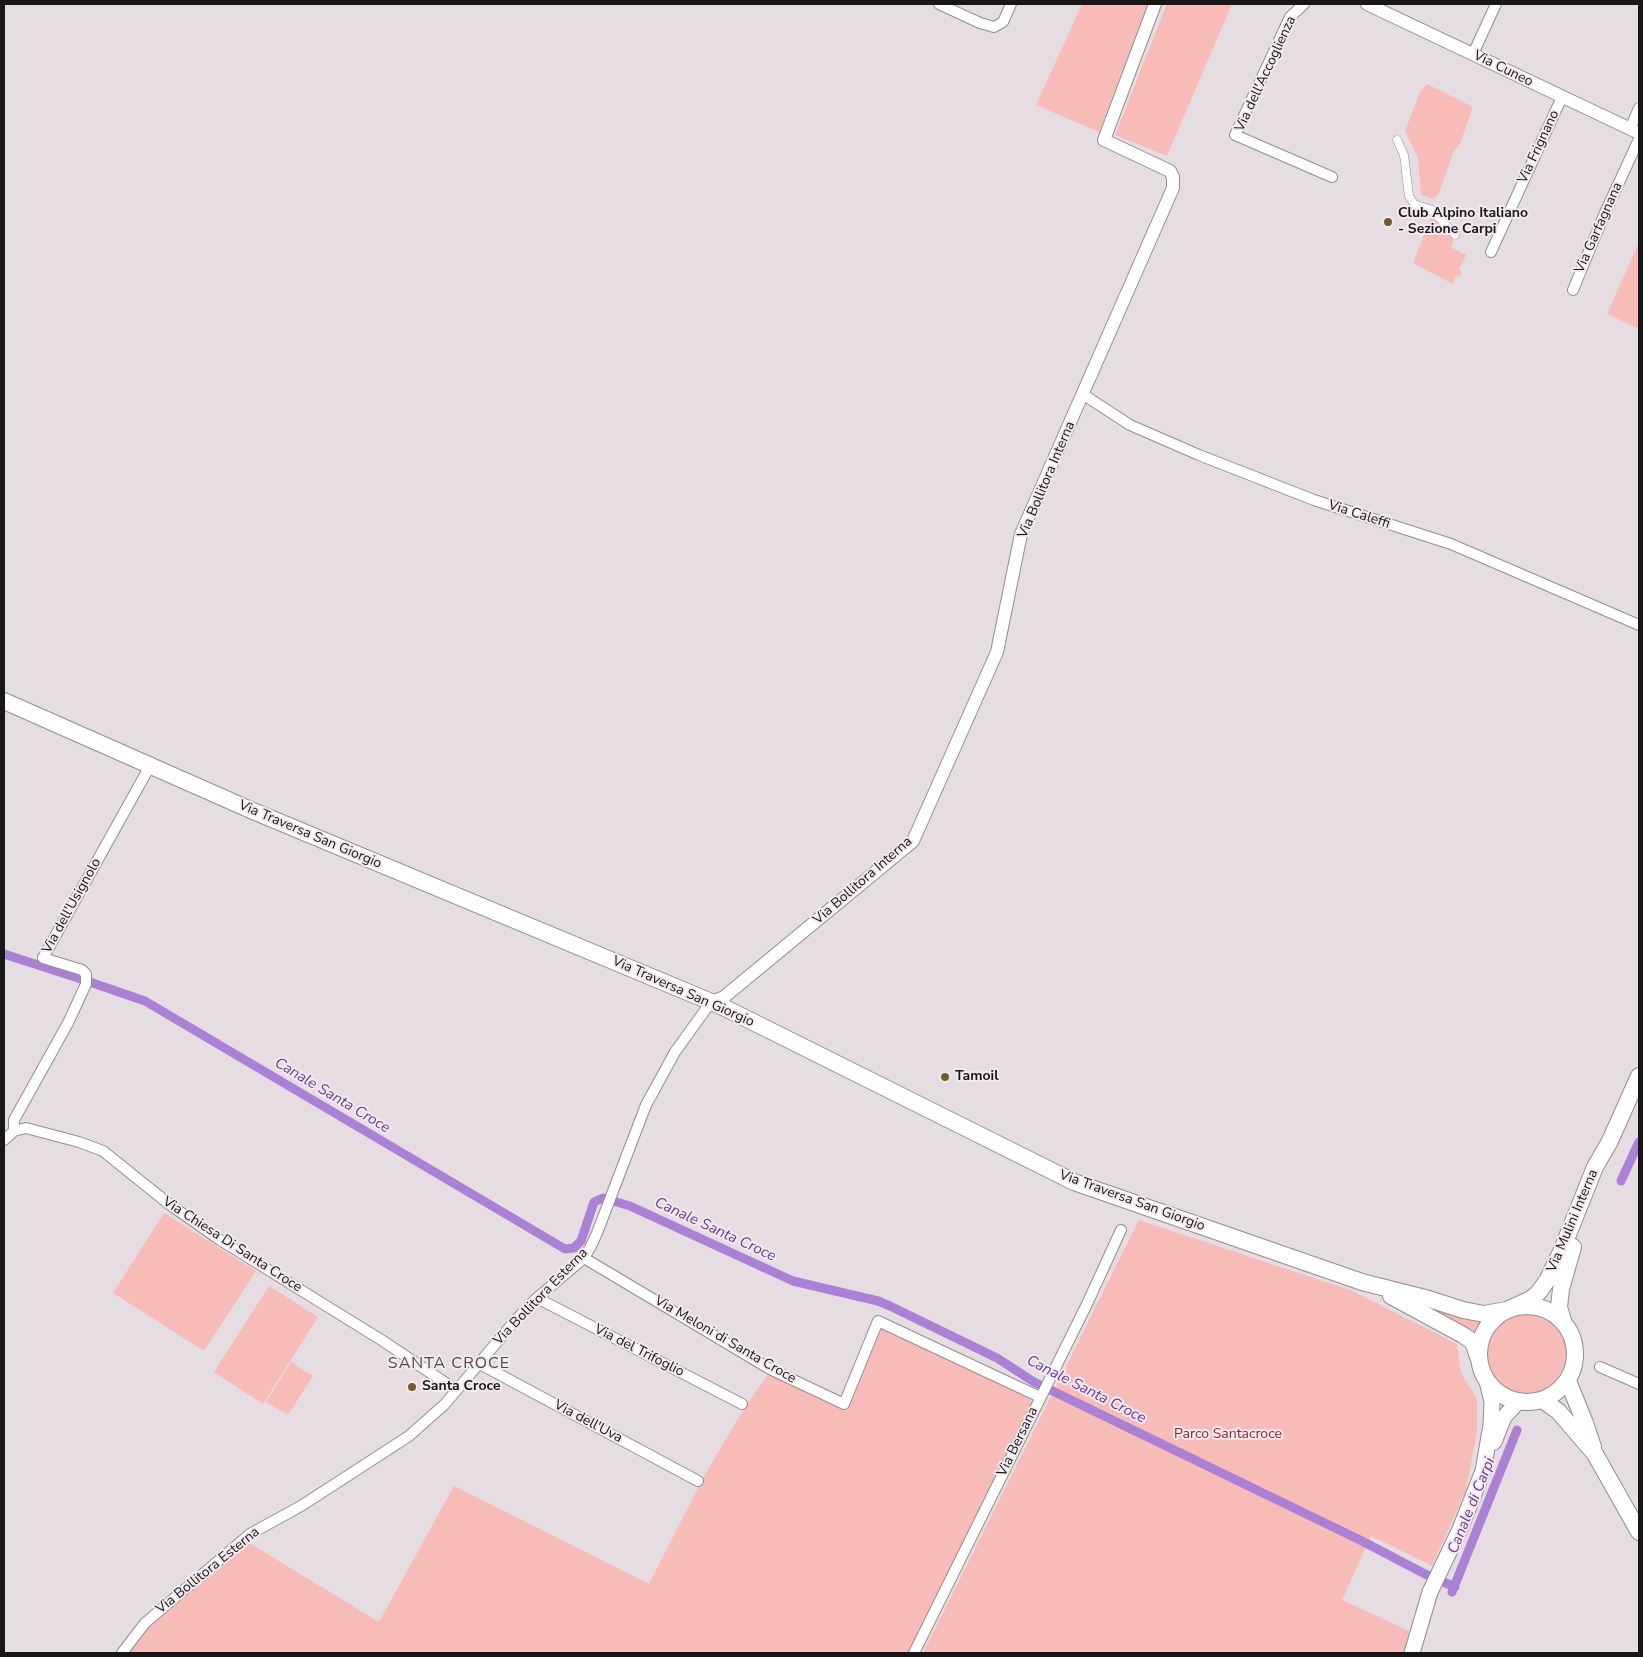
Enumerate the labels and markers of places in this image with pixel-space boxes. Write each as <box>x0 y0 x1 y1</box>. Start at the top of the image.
place label: Club Alpino Italiano - Sezione Carpi <box>1398 206 1528 238</box>
marker: Club Alpino Italiano - Sezione Carpi <box>1382 216 1394 228</box>
place label: Tamoil <box>955 1069 999 1085</box>
marker: Tamoil <box>939 1071 951 1083</box>
place label: Santa Croce <box>422 1379 500 1395</box>
marker: Santa Croce <box>406 1381 418 1393</box>

